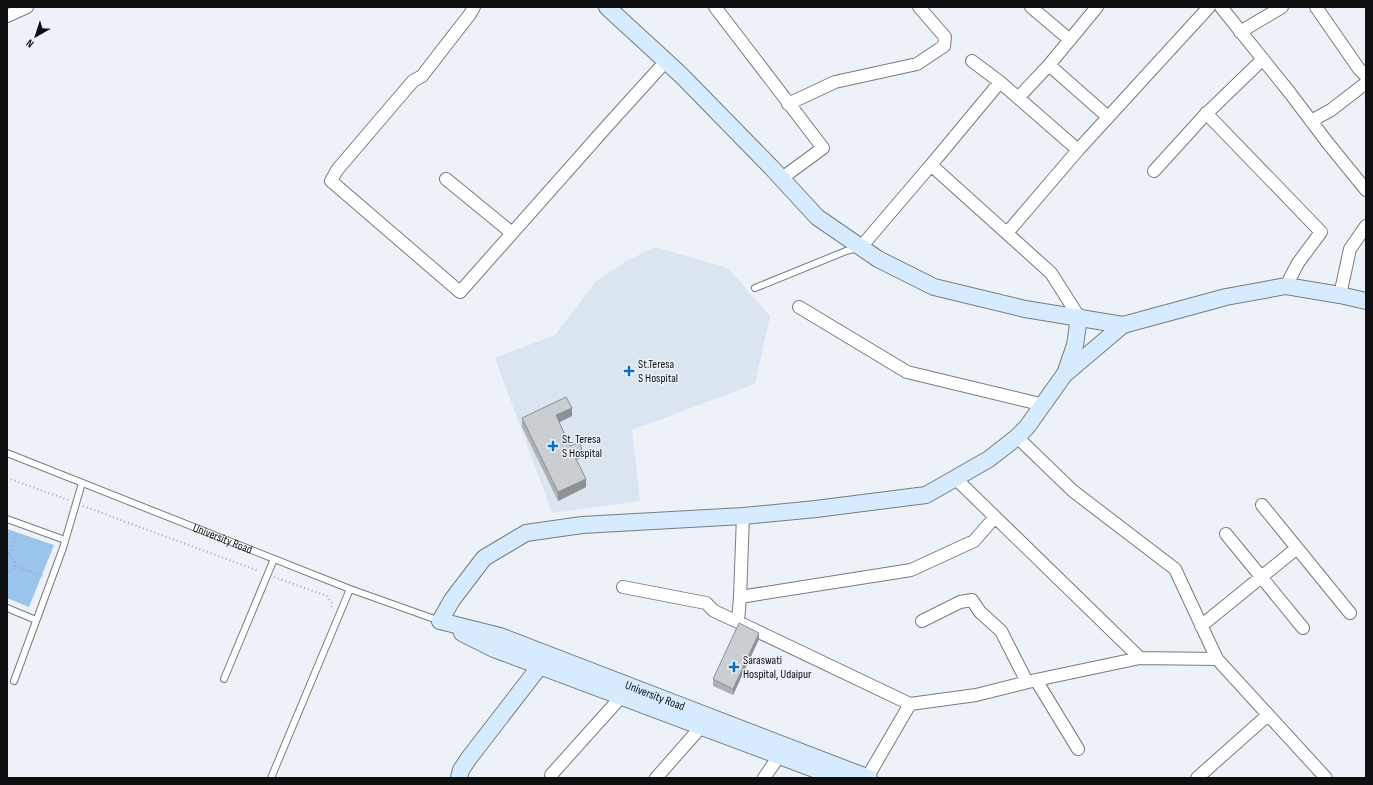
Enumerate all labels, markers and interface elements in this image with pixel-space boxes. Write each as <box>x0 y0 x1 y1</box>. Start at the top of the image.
north arrow <box>16 16 56 56</box>
text: N <box>24 36 36 50</box>
place label: St.Teresa S Hospital <box>638 357 678 386</box>
marker: St.Teresa S Hospital <box>623 365 635 377</box>
place label: St. Teresa S Hospital <box>562 432 602 461</box>
marker: St. Teresa S Hospital <box>547 440 559 452</box>
street label: University Road <box>191 520 254 558</box>
place label: Saraswati Hospital, Udaipur <box>743 653 812 682</box>
marker: Saraswati Hospital, Udaipur <box>728 661 740 673</box>
street label: University Road <box>623 678 687 714</box>

